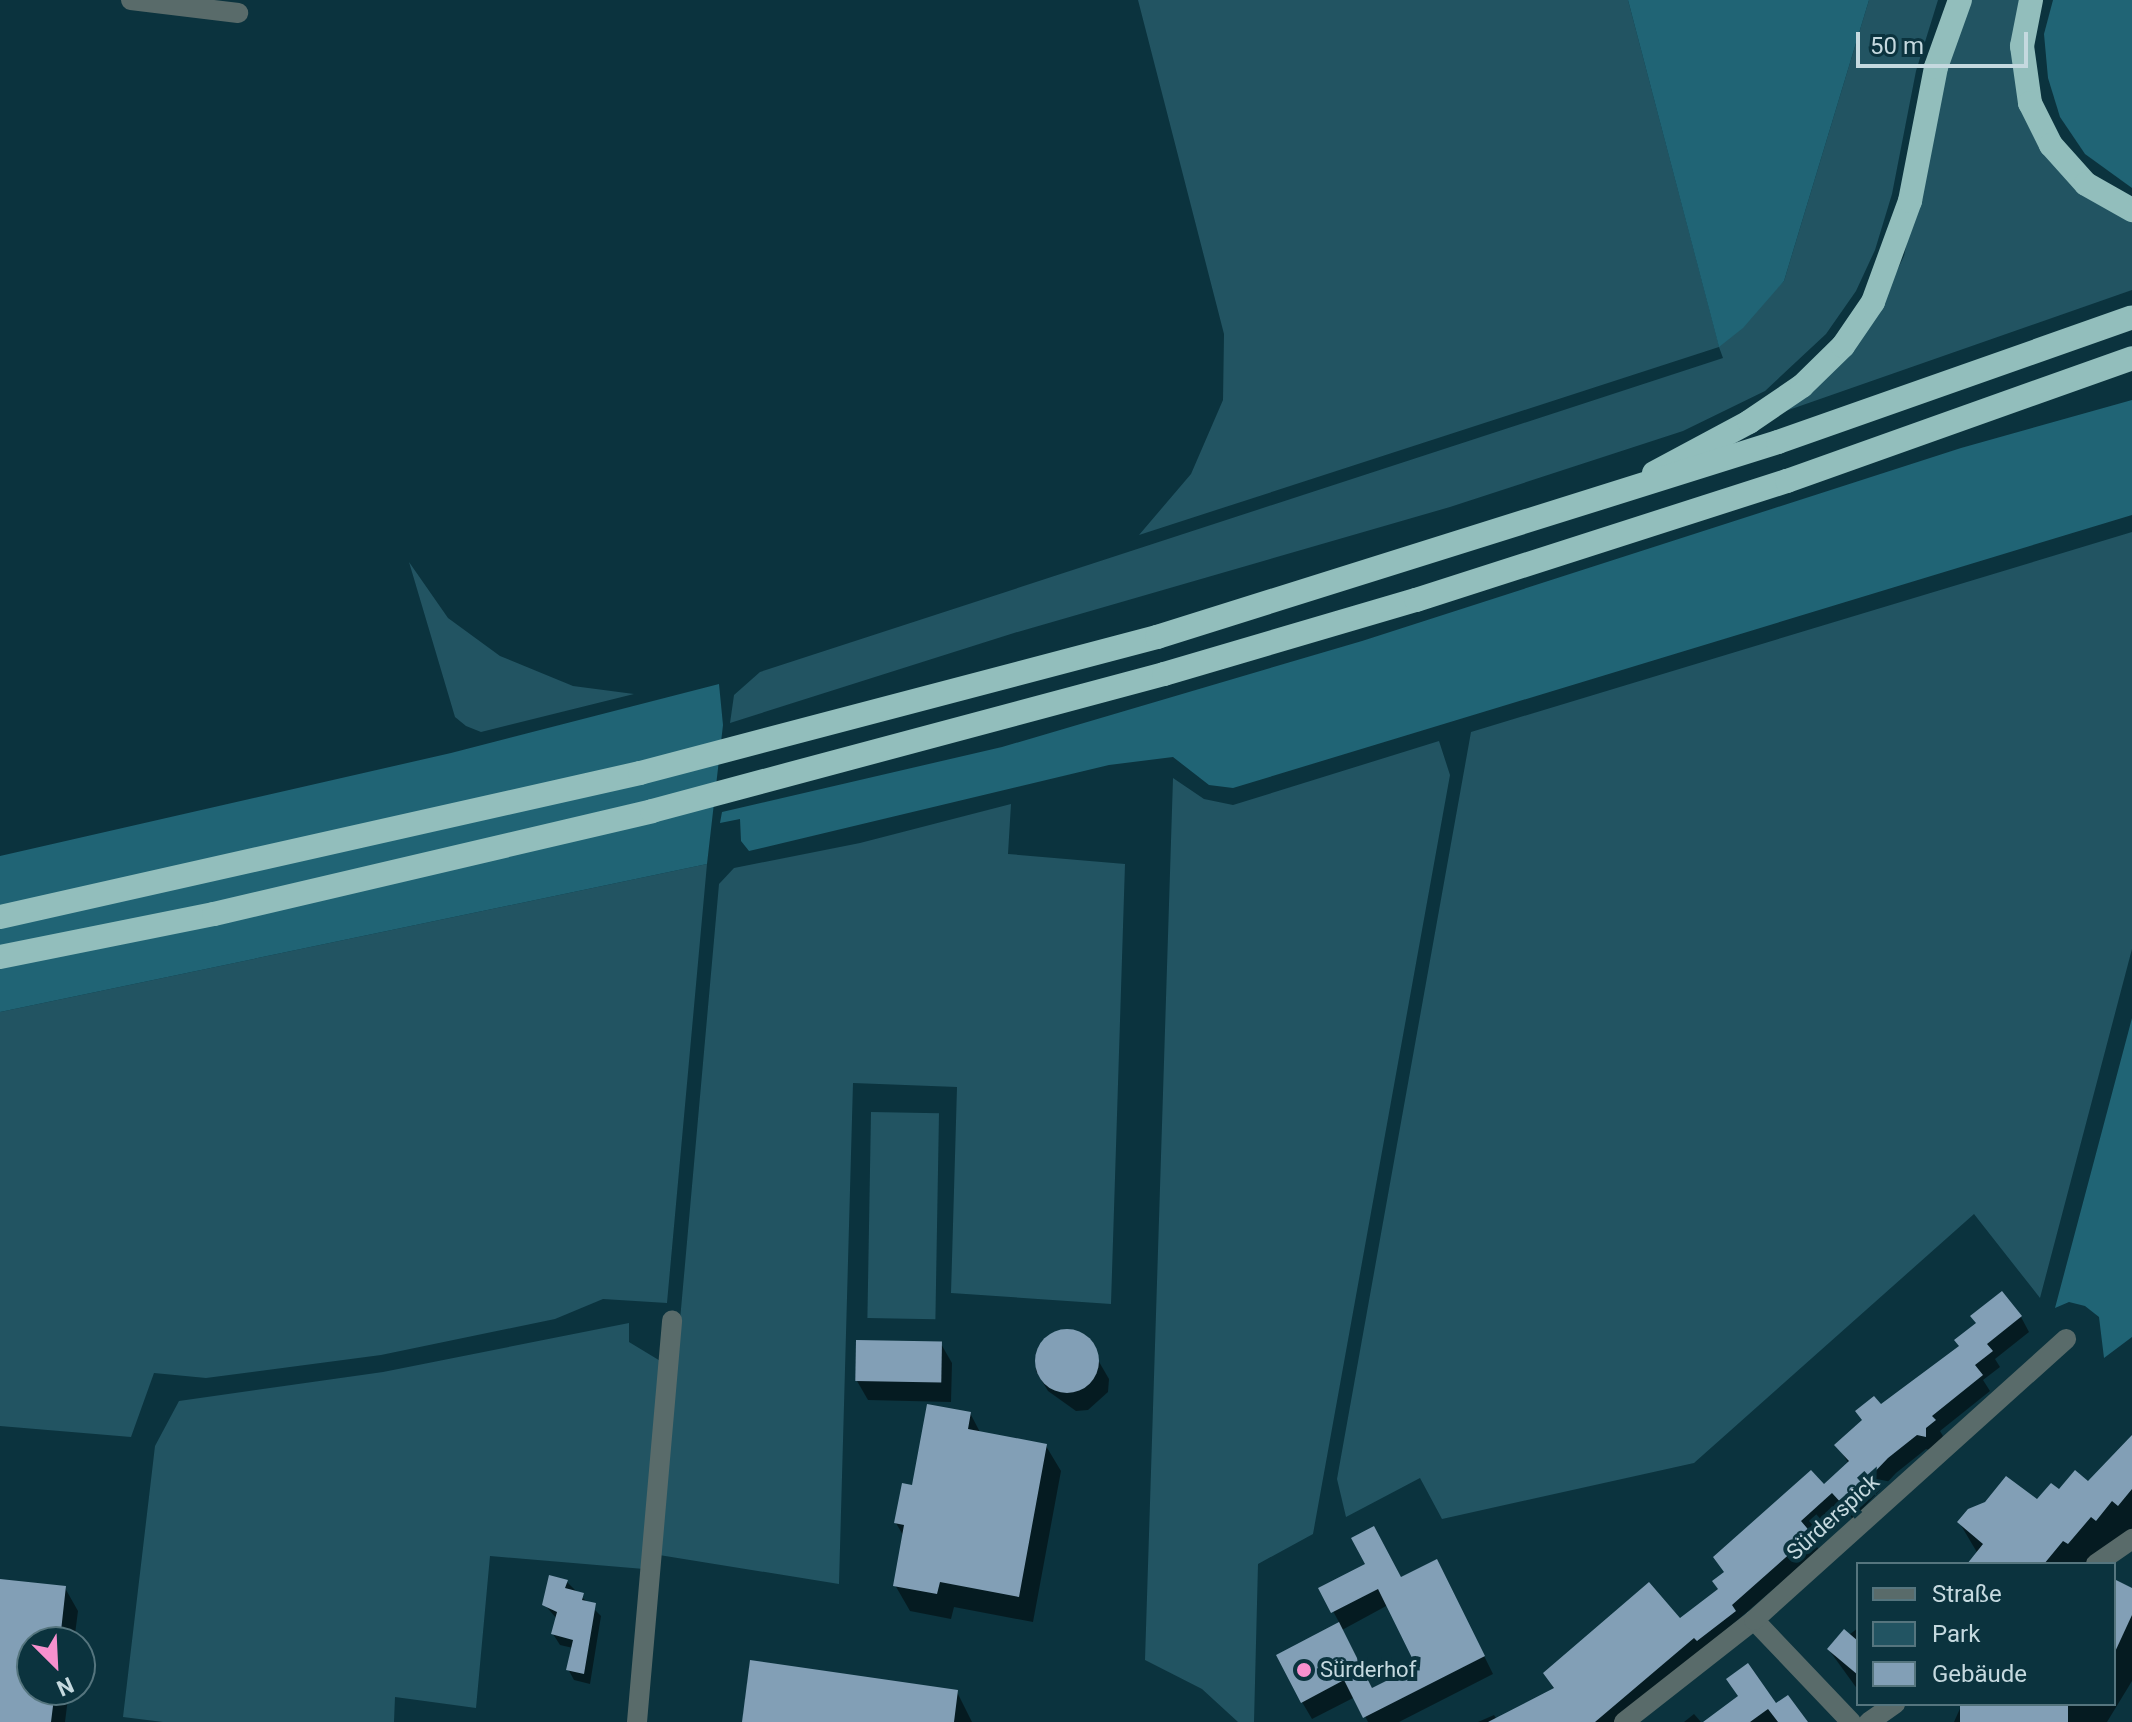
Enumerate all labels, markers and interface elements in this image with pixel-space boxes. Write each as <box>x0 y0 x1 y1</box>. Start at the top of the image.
scale bar <box>1860 16 2032 66</box>
text: 50 m <box>1870 32 1924 60</box>
street label: Sürderspick <box>1781 1468 1885 1566</box>
legend <box>1856 1562 2116 1706</box>
text: Straße <box>1932 1580 2002 1608</box>
text: Park <box>1932 1620 1980 1648</box>
north arrow <box>16 1626 96 1706</box>
place label: Sürderhof <box>1320 1657 1416 1683</box>
text: Gebäude <box>1932 1660 2027 1688</box>
marker: Sürderhof <box>1295 1661 1313 1679</box>
text: N <box>53 1672 77 1701</box>

